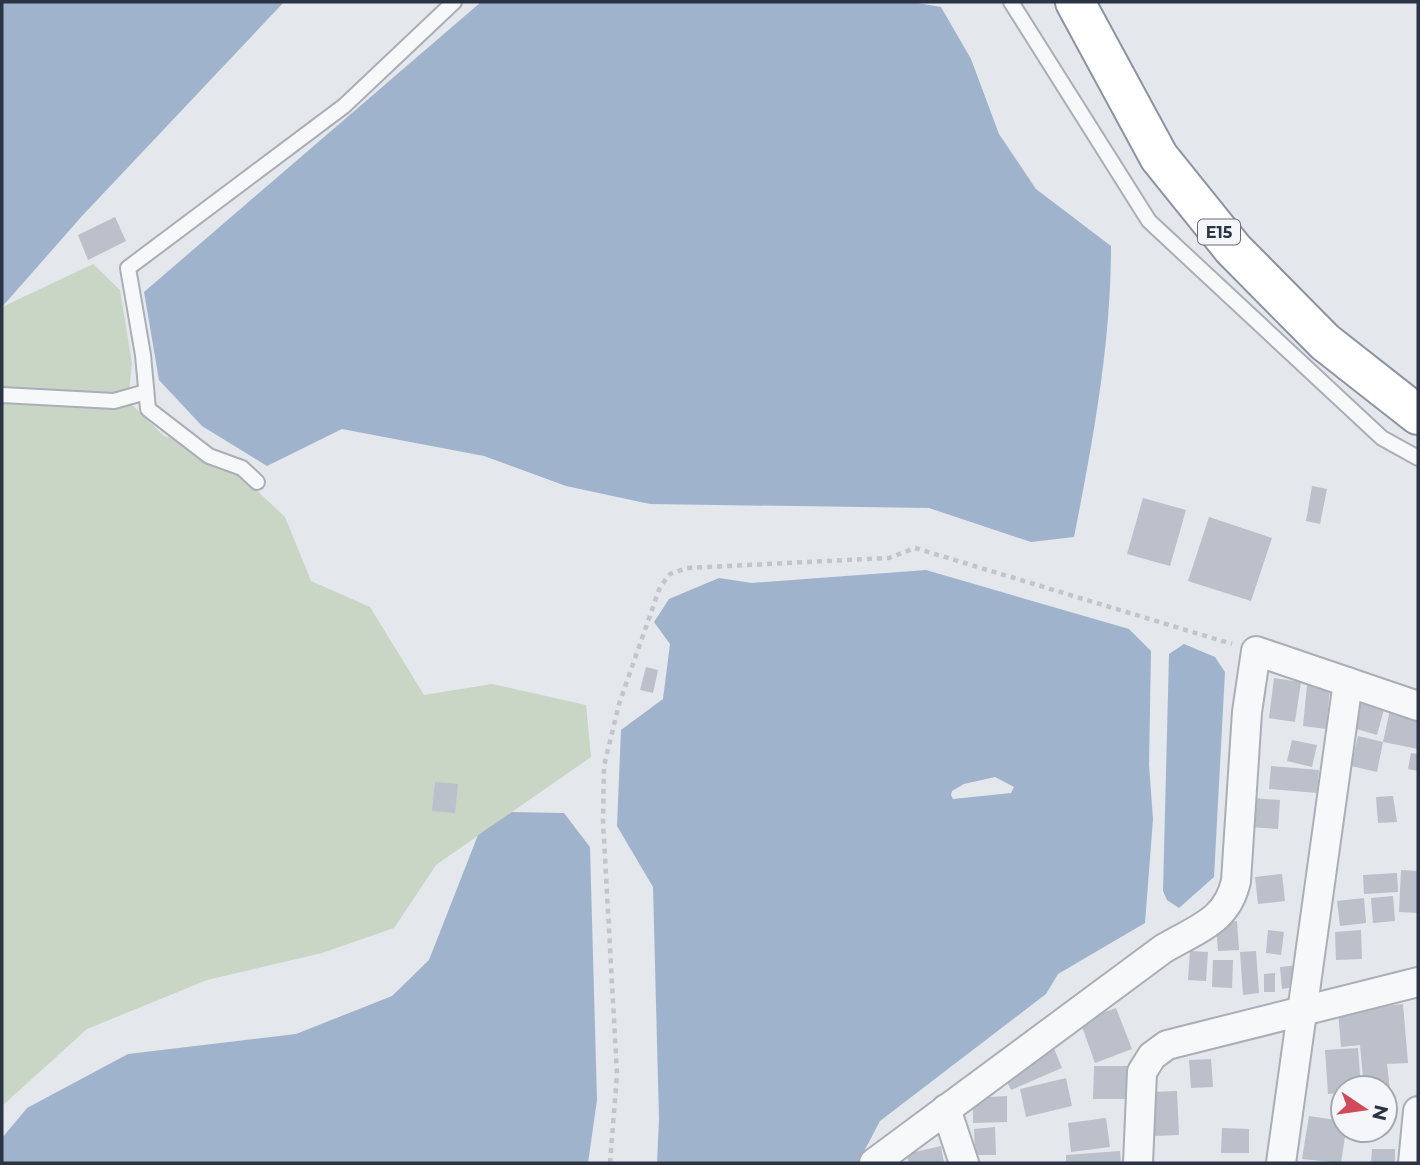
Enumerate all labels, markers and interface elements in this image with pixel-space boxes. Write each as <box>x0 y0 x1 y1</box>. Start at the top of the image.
road number: E15 <box>1198 220 1240 244</box>
north arrow <box>1329 1074 1399 1144</box>
text: N <box>1367 1103 1393 1123</box>

